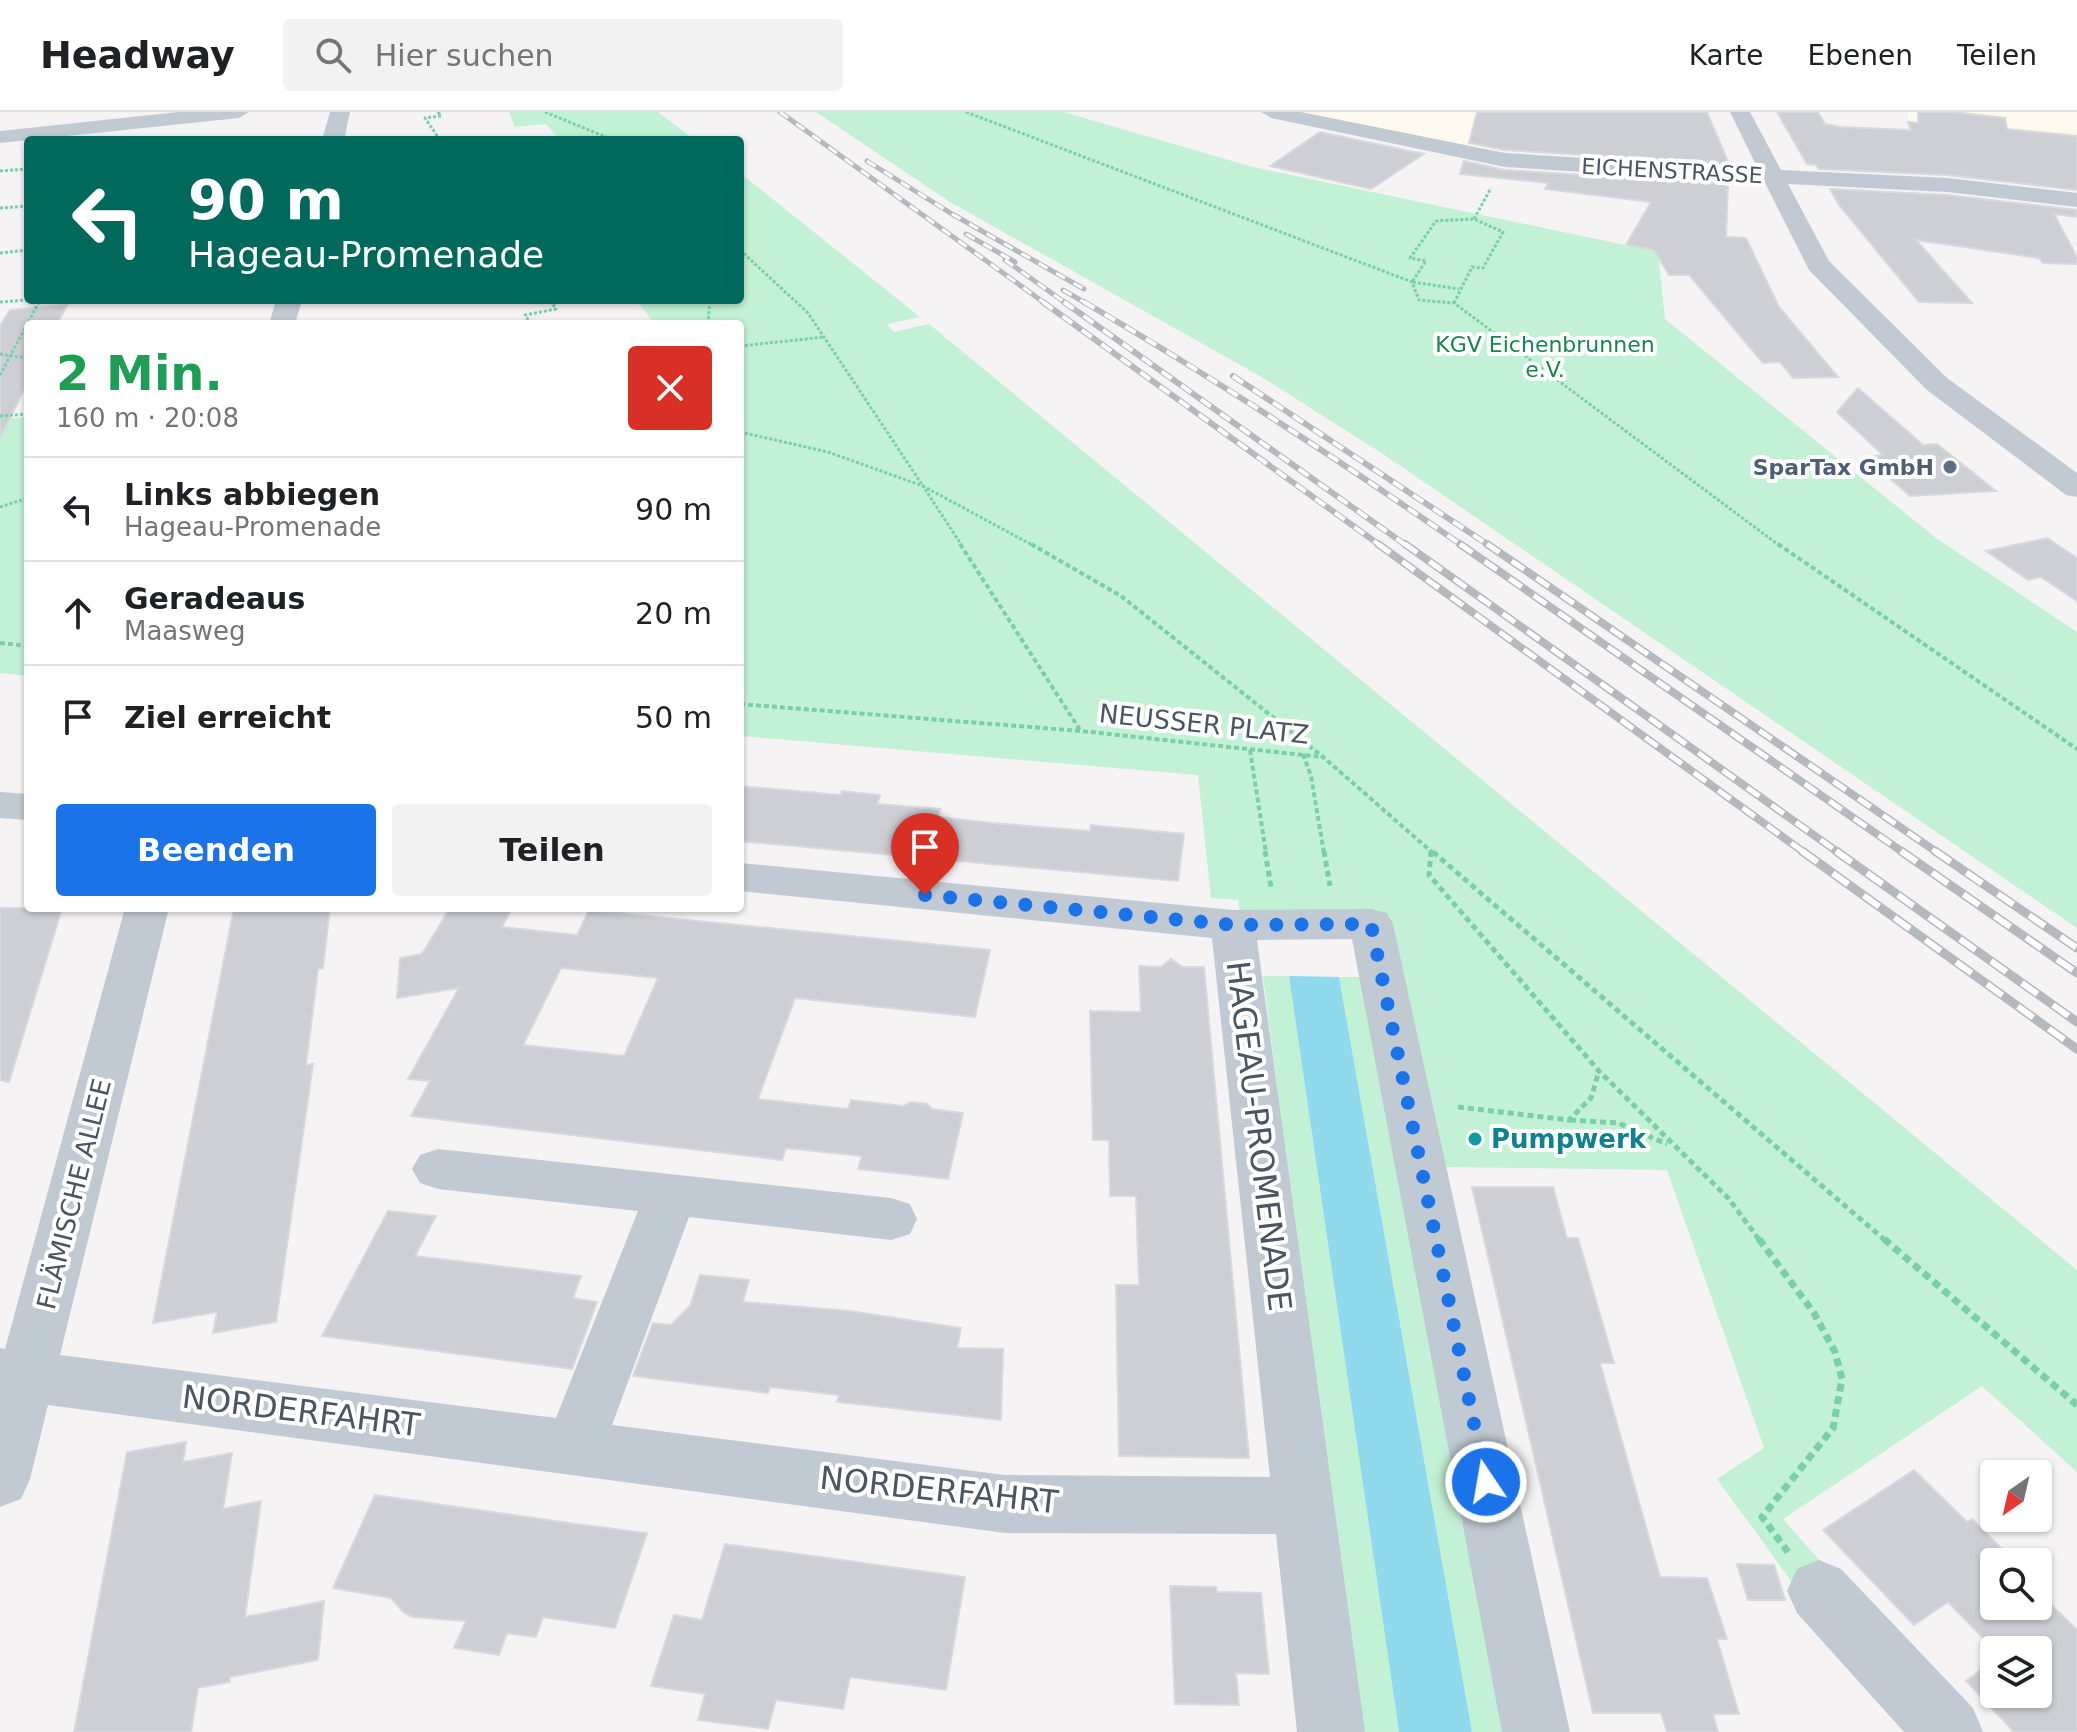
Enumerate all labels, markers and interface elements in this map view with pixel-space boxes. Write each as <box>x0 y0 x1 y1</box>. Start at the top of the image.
search box <box>283 19 843 91</box>
text: Headway <box>40 33 235 77</box>
icon: search <box>311 33 355 77</box>
text: Hier suchen <box>375 38 554 73</box>
text: Karte <box>1689 39 1763 72</box>
text: Ebenen <box>1807 39 1913 72</box>
text: Teilen <box>1957 39 2037 72</box>
street label: EICHENSTRASSE <box>1581 154 1763 188</box>
text: 90 m <box>188 167 344 232</box>
icon: left <box>56 168 160 272</box>
text: Hageau-Promenade <box>188 234 544 275</box>
park label: KGV Eichenbrunnen e.V. <box>1435 332 1655 382</box>
text: 2 Min. <box>56 345 223 401</box>
button: close <box>628 346 712 430</box>
text: 160 m · 20:08 <box>56 403 239 433</box>
place label: SparTax GmbH <box>1753 455 1934 480</box>
marker: SparTax GmbH <box>1941 458 1959 476</box>
text: Links abbiegen <box>124 477 380 512</box>
icon: left <box>56 487 100 531</box>
text: 90 m <box>635 492 712 527</box>
text: Hageau-Promenade <box>124 512 381 542</box>
text: Geradeaus <box>124 581 305 616</box>
icon: ahead <box>56 591 100 635</box>
text: 20 m <box>635 596 712 631</box>
text: Maasweg <box>124 616 246 646</box>
icon: arrive <box>56 695 100 739</box>
street label: NEUSSER PLATZ <box>1098 698 1310 750</box>
text: Ziel erreicht <box>124 700 331 735</box>
text: 50 m <box>635 700 712 735</box>
button: Beenden <box>56 804 376 896</box>
button: Teilen <box>392 804 712 896</box>
pin <box>891 813 959 895</box>
icon: arrive <box>903 825 947 869</box>
street label: HAGEAU-PROMENADE <box>1219 959 1299 1313</box>
street label: FLÄMISCHE ALLEE <box>30 1075 117 1312</box>
place label: Pumpwerk <box>1491 1124 1647 1154</box>
marker: Pumpwerk <box>1466 1130 1484 1148</box>
street label: NORDERFAHRT <box>180 1378 423 1444</box>
position arrow <box>1444 1440 1528 1524</box>
street label: NORDERFAHRT <box>818 1459 1060 1521</box>
north arrow <box>1980 1460 2052 1532</box>
map controls <box>1980 1460 2052 1708</box>
button: search <box>1980 1548 2052 1620</box>
button: layers <box>1980 1636 2052 1708</box>

